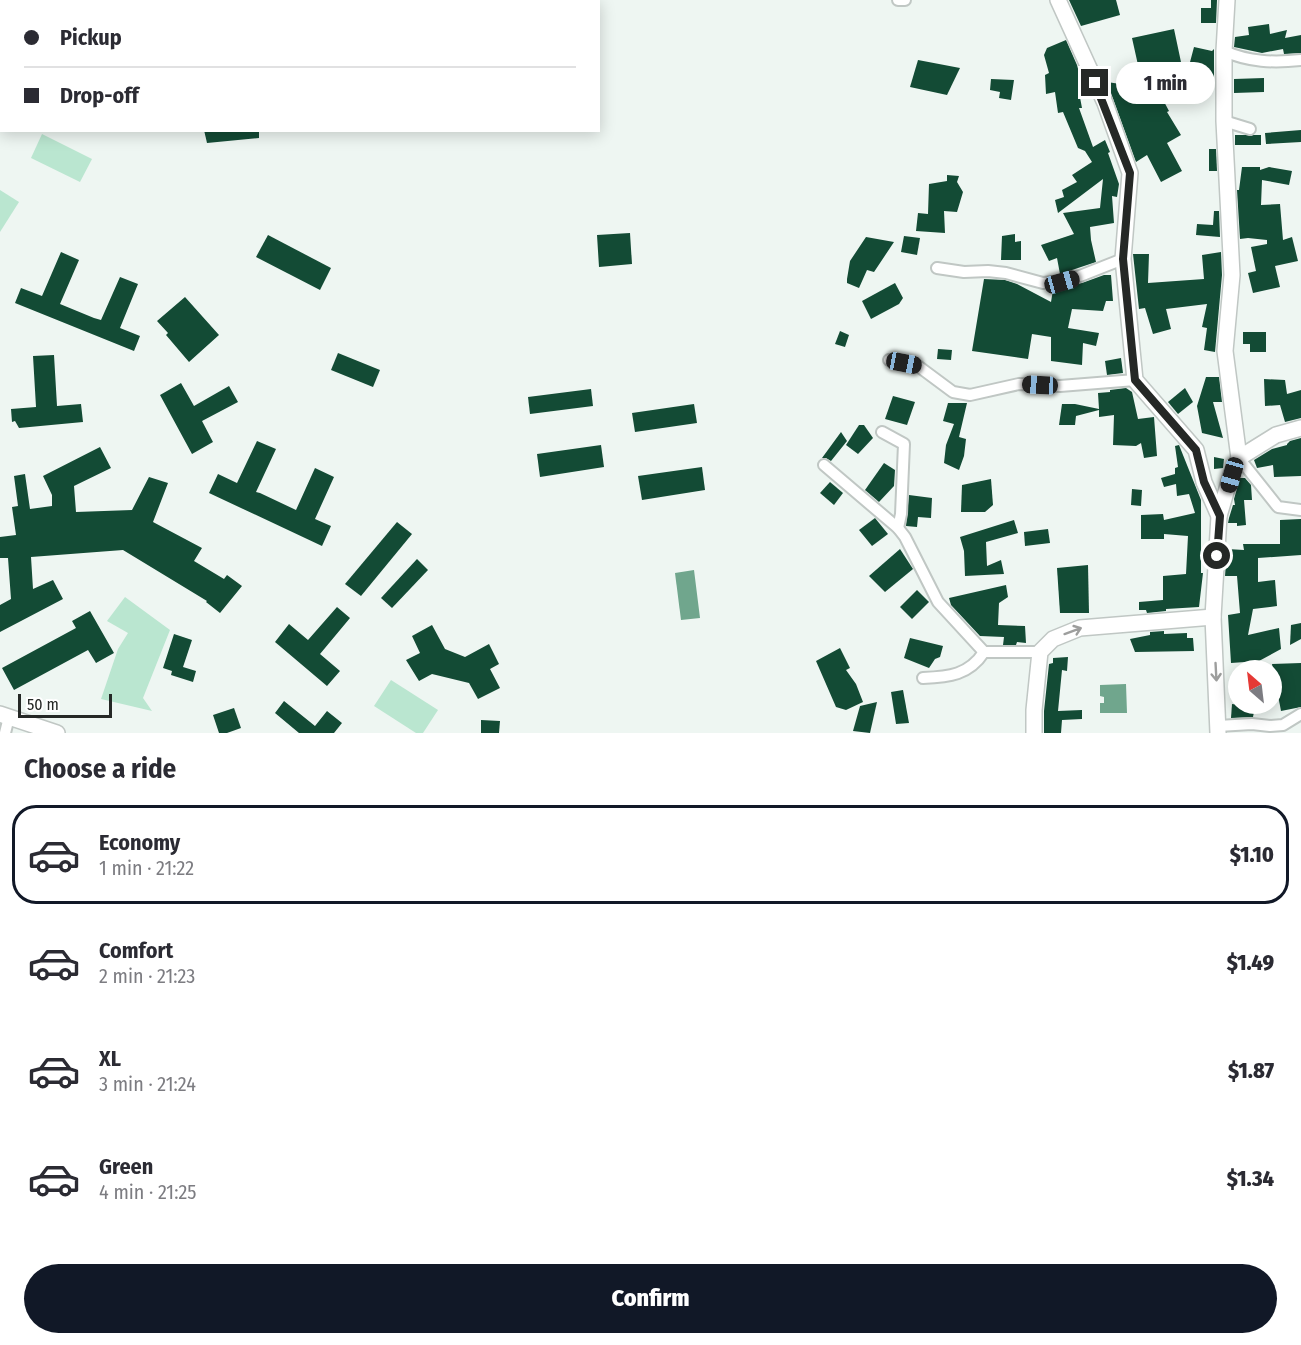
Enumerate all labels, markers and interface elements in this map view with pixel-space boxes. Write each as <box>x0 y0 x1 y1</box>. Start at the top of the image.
text: Pickup <box>60 24 122 51</box>
callout: 1 min <box>1116 62 1215 104</box>
route end <box>1081 69 1108 96</box>
text: 1 min <box>1144 71 1187 95</box>
text: Drop-off <box>60 82 139 109</box>
car <box>1042 268 1082 296</box>
car <box>885 351 923 375</box>
car <box>1022 375 1058 395</box>
car <box>1218 455 1246 495</box>
route start <box>1203 542 1230 569</box>
one-way arrow <box>1064 624 1082 635</box>
north arrow <box>1228 660 1282 714</box>
map controls <box>1228 660 1282 714</box>
one-way arrow <box>1210 661 1221 681</box>
scale bar <box>18 691 112 718</box>
text: 50 m <box>27 695 59 714</box>
text: Choose a ride <box>24 753 176 785</box>
icon: car <box>27 828 81 882</box>
text: Economy <box>99 829 180 856</box>
text: $1.10 <box>1230 841 1274 868</box>
text: 1 min · 21:22 <box>99 856 194 880</box>
icon: car <box>27 936 81 990</box>
text: Comfort <box>99 937 173 964</box>
text: $1.49 <box>1227 949 1274 976</box>
text: 2 min · 21:23 <box>99 964 195 988</box>
icon: car <box>27 1044 81 1098</box>
text: XL <box>99 1045 121 1072</box>
text: $1.87 <box>1228 1057 1274 1084</box>
text: 3 min · 21:24 <box>99 1072 196 1096</box>
icon: car <box>27 1152 81 1206</box>
text: Green <box>99 1153 153 1180</box>
text: $1.34 <box>1227 1165 1274 1192</box>
text: 4 min · 21:25 <box>99 1180 196 1204</box>
button: Confirm <box>24 1264 1277 1333</box>

